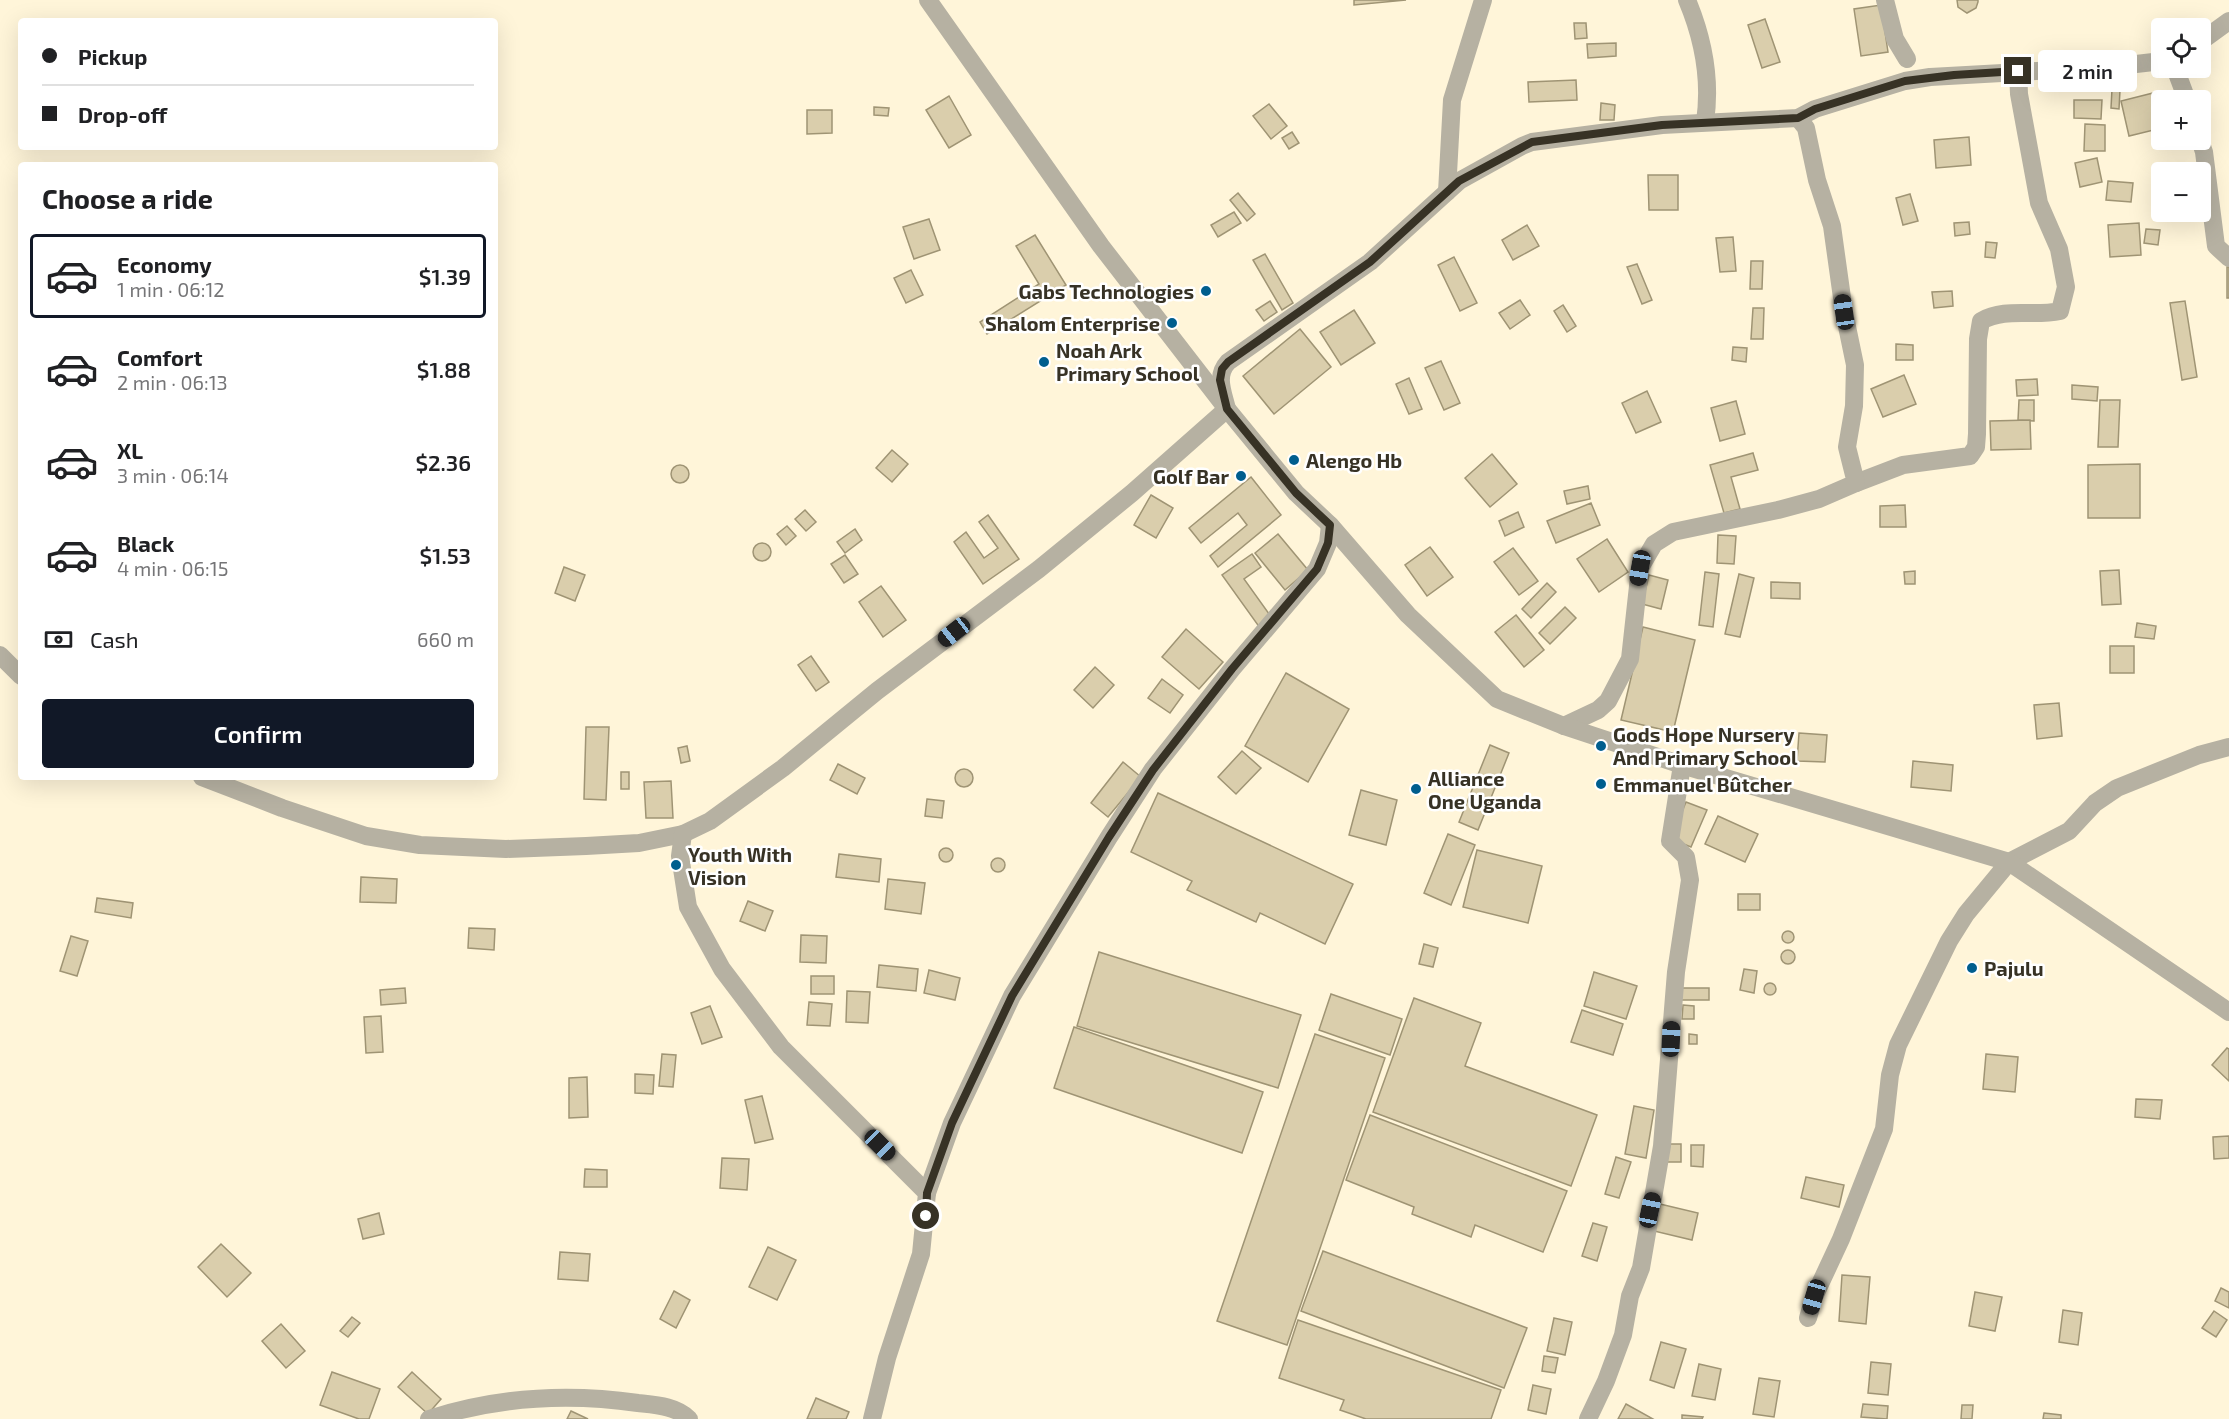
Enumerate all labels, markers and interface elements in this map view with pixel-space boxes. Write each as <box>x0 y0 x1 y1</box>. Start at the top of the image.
map controls <box>2151 18 2211 222</box>
button: locate <box>2151 18 2211 78</box>
text: Pickup <box>78 43 147 69</box>
callout: 2 min <box>2039 50 2138 92</box>
route end <box>2004 57 2031 84</box>
text: 2 min <box>2062 59 2113 83</box>
button: + <box>2151 90 2211 150</box>
text: Drop-off <box>78 101 167 127</box>
button: − <box>2151 162 2211 222</box>
text: Choose a ride <box>42 182 213 214</box>
icon: car <box>45 249 99 303</box>
text: Economy <box>117 251 212 277</box>
text: $1.39 <box>419 263 471 289</box>
text: 1 min · 06:12 <box>117 277 225 301</box>
place label: Gabs Technologies <box>1019 279 1194 303</box>
marker: Gabs Technologies <box>1199 284 1213 298</box>
car <box>1833 293 1855 331</box>
place label: Shalom Enterprise <box>985 311 1160 335</box>
marker: Shalom Enterprise <box>1165 316 1179 330</box>
place label: Noah Ark Primary School <box>1056 338 1200 386</box>
icon: car <box>45 342 99 396</box>
text: Comfort <box>117 344 202 370</box>
marker: Noah Ark Primary School <box>1037 355 1051 369</box>
text: $1.88 <box>417 356 471 382</box>
text: 2 min · 06:13 <box>117 370 228 394</box>
icon: car <box>45 435 99 489</box>
text: XL <box>117 437 143 463</box>
place label: Alengo Hb <box>1306 448 1402 472</box>
text: $2.36 <box>415 449 471 475</box>
marker: Alengo Hb <box>1287 453 1301 467</box>
text: 3 min · 06:14 <box>117 463 229 487</box>
place label: Golf Bar <box>1153 464 1229 488</box>
marker: Golf Bar <box>1234 469 1248 483</box>
icon: car <box>45 528 99 582</box>
text: Black <box>117 530 174 556</box>
text: $1.53 <box>420 542 471 568</box>
car <box>1628 549 1652 587</box>
text: 4 min · 06:15 <box>117 556 228 580</box>
car <box>934 614 974 650</box>
icon: cash <box>42 623 75 656</box>
text: Cash <box>90 626 139 652</box>
text: 660 m <box>417 627 474 651</box>
button: Confirm <box>42 699 474 768</box>
place label: Gods Hope Nursery And Primary School <box>1613 722 1798 770</box>
marker: Gods Hope Nursery And Primary School <box>1594 739 1608 753</box>
place label: Alliance One Uganda <box>1428 766 1541 813</box>
place label: Emmanuel Bûtcher <box>1613 772 1792 796</box>
marker: Emmanuel Bûtcher <box>1594 777 1608 791</box>
marker: Alliance One Uganda <box>1409 782 1423 796</box>
place label: Youth With Vision <box>688 842 792 889</box>
marker: Youth With Vision <box>669 858 683 872</box>
place label: Pajulu <box>1984 956 2044 980</box>
marker: Pajulu <box>1965 961 1979 975</box>
car <box>1661 1021 1681 1057</box>
car <box>861 1126 899 1164</box>
car <box>1637 1191 1663 1229</box>
route start <box>912 1202 939 1229</box>
car <box>1800 1277 1828 1317</box>

